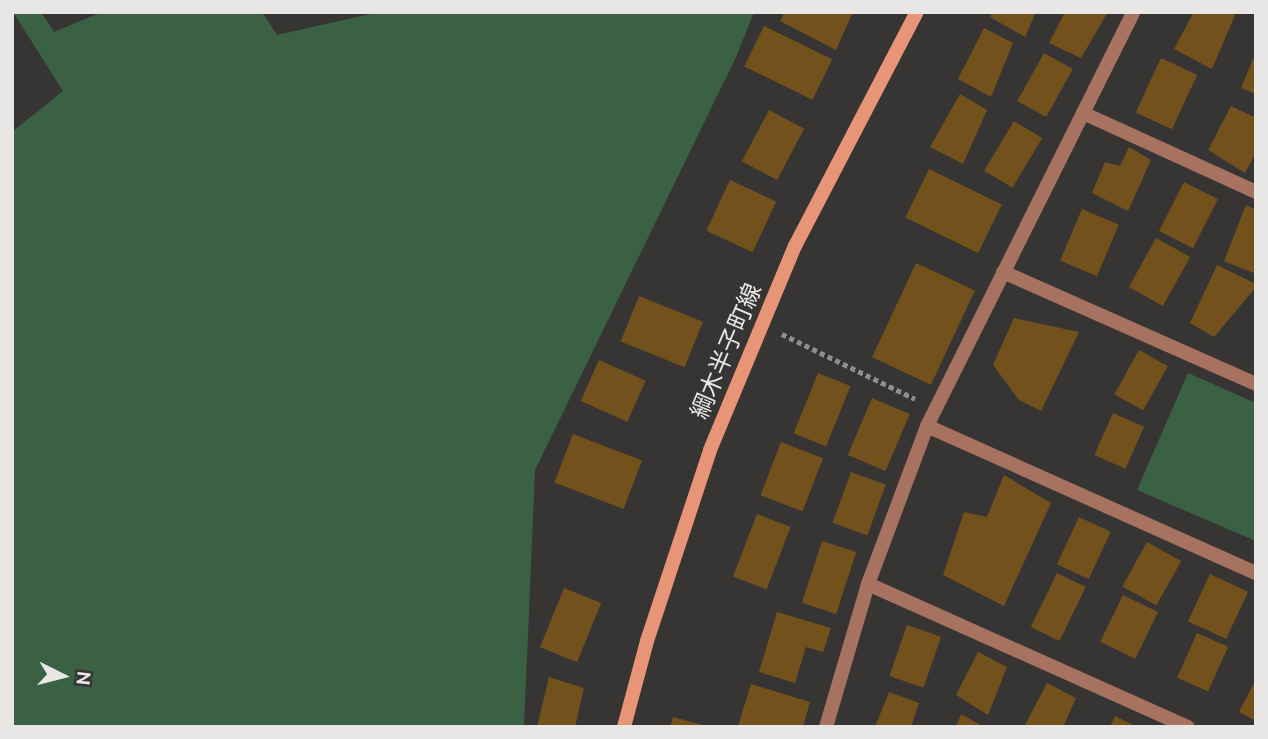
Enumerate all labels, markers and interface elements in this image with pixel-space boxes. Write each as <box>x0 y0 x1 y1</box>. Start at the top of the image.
street label: 綱木半子町線 <box>685 279 767 423</box>
north arrow <box>28 641 98 711</box>
text: N <box>72 670 96 686</box>

